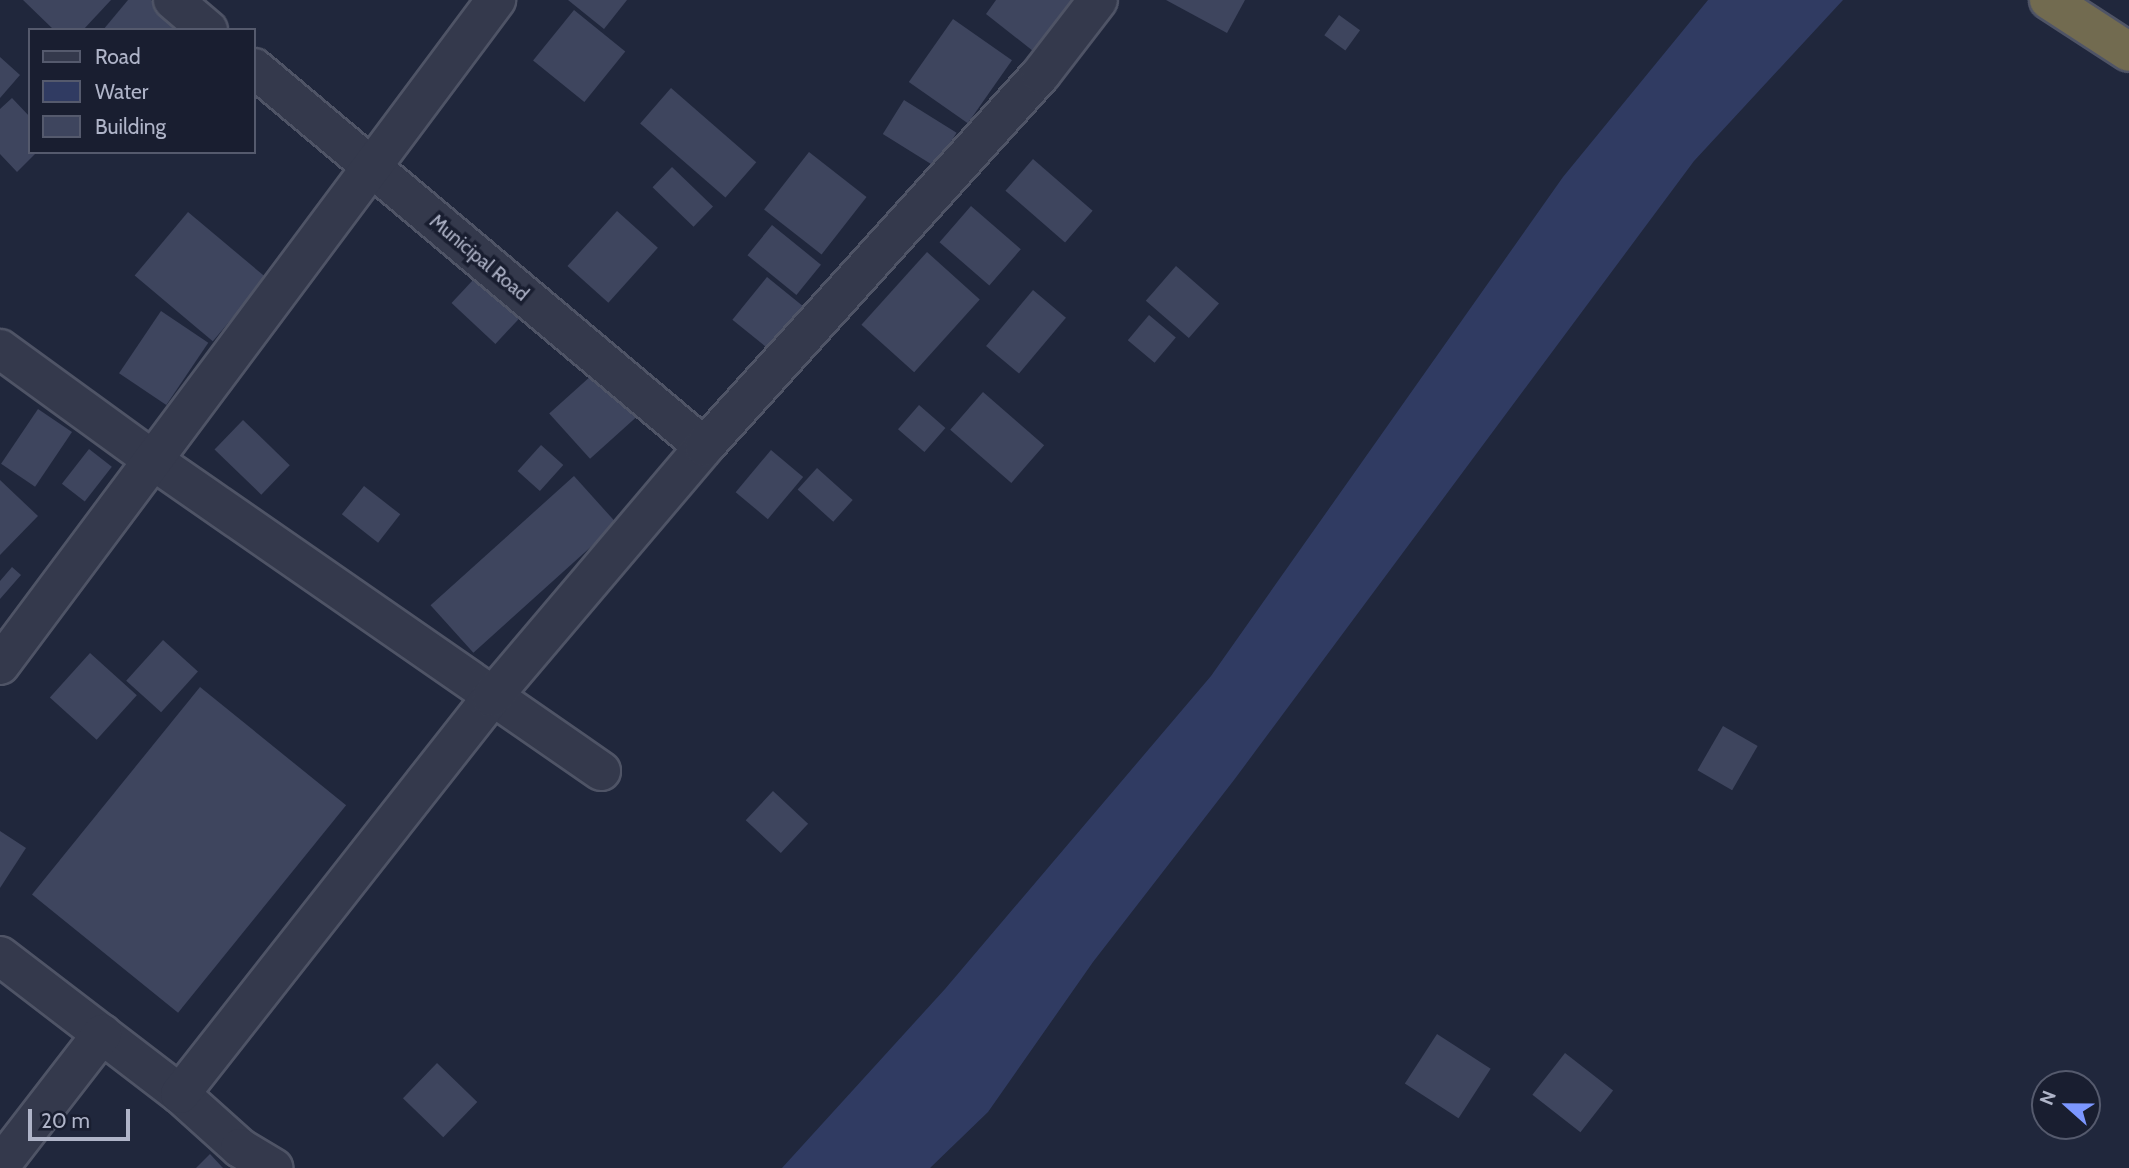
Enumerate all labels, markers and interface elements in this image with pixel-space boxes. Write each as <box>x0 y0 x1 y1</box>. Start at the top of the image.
legend <box>28 28 256 154</box>
text: Road <box>95 44 141 69</box>
text: Water <box>95 79 148 104</box>
text: Building <box>95 114 166 139</box>
street label: Municipal Road <box>425 210 533 306</box>
north arrow <box>2031 1070 2101 1140</box>
text: N <box>2035 1088 2061 1108</box>
scale bar <box>32 1094 133 1138</box>
text: 20 m <box>41 1108 90 1133</box>

